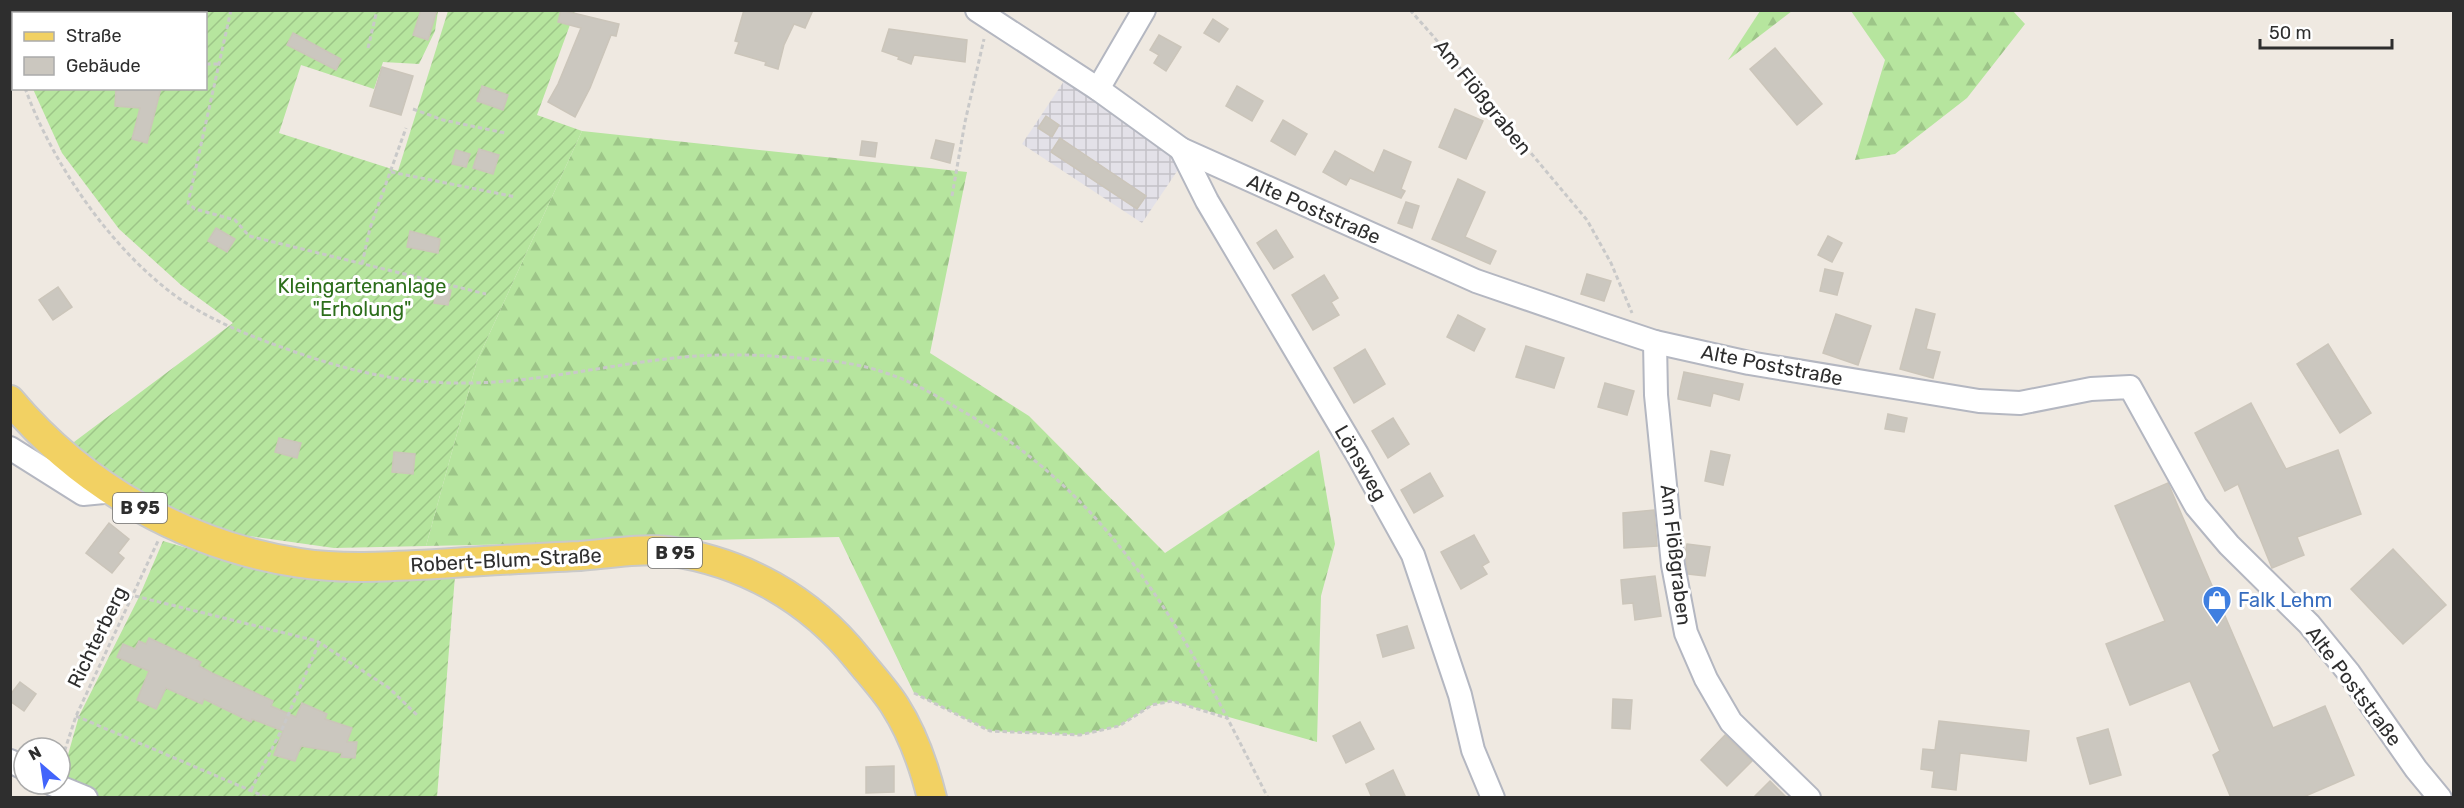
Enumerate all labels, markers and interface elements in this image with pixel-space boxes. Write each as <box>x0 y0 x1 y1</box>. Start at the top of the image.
legend <box>12 12 207 90</box>
scale bar <box>2260 12 2392 50</box>
text: 50 m <box>2269 22 2312 44</box>
text: Straße <box>66 25 122 47</box>
street label: Am Flößgraben <box>1429 34 1537 160</box>
text: Gebäude <box>66 55 141 77</box>
street label: Alte Poststraße <box>1243 169 1385 249</box>
park label: Kleingartenanlage "Erholung" <box>278 274 446 321</box>
street label: Alte Poststraße <box>1699 339 1845 391</box>
street label: Lönsweg <box>1330 421 1392 505</box>
street label: Am Flößgraben <box>1655 483 1697 627</box>
road number: B 95 <box>113 493 167 523</box>
road number: B 95 <box>648 538 702 568</box>
street label: Robert-Blum-Straße <box>410 543 602 577</box>
street label: Richterberg <box>62 582 132 692</box>
shop icon: Falk Lehm <box>2201 584 2233 626</box>
place label: Falk Lehm <box>2238 588 2332 612</box>
street label: Alte Poststraße <box>2301 621 2407 751</box>
north arrow <box>12 736 72 796</box>
text: N <box>25 742 45 764</box>

